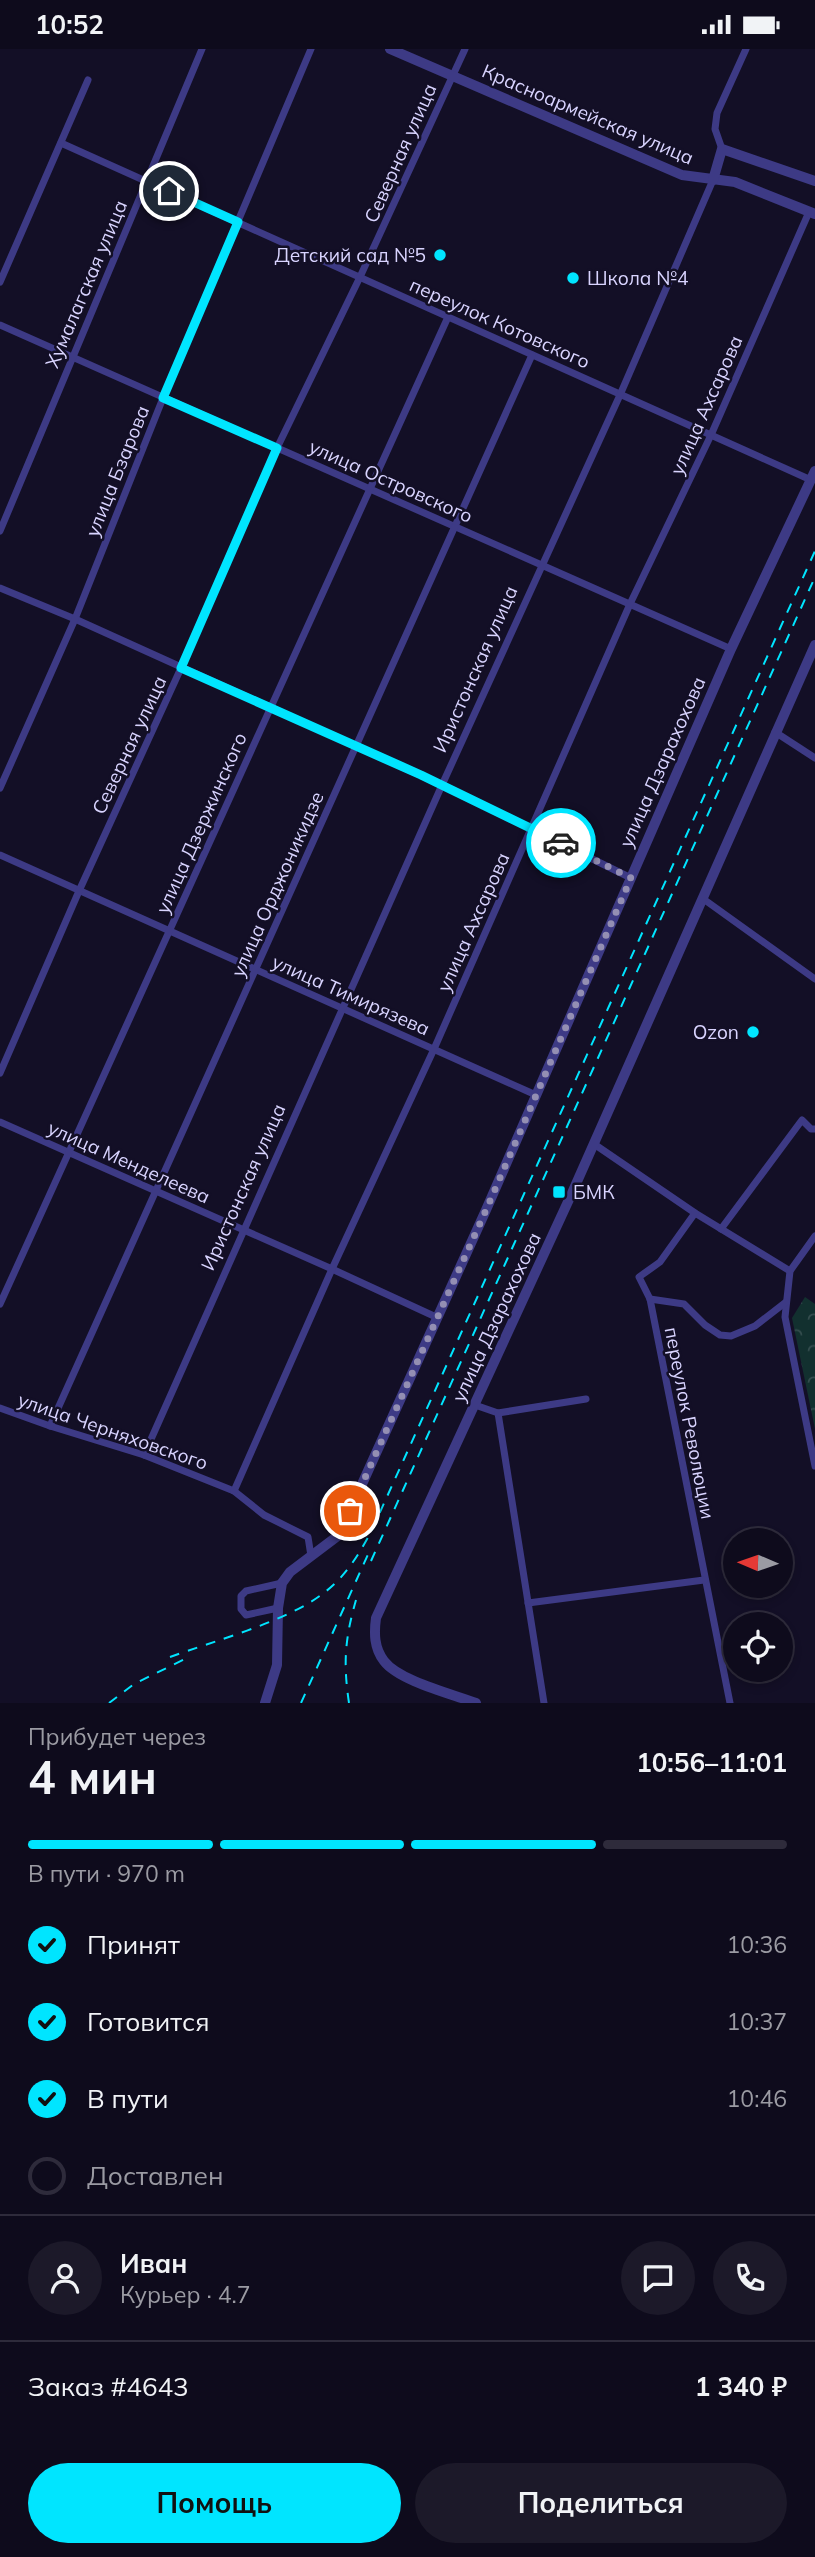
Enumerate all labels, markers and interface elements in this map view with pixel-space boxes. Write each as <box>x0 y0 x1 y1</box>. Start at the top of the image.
text: 10:52 <box>35 8 104 41</box>
street label: Красноармейская улица <box>479 58 697 170</box>
street label: Северная улица <box>359 80 441 226</box>
pin <box>139 161 199 221</box>
icon: home <box>150 172 188 210</box>
street label: Хумалагская улица <box>40 196 132 372</box>
place label: Детский сад №5 <box>275 243 426 267</box>
marker: Детский сад №5 <box>432 247 448 263</box>
place label: Школа №4 <box>587 266 688 290</box>
marker: Школа №4 <box>565 270 581 286</box>
street label: переулок Котовского <box>406 272 594 374</box>
street label: улица Ахсарова <box>665 332 747 478</box>
street label: улица Бзарова <box>80 402 154 540</box>
street label: улица Островского <box>305 434 477 528</box>
street label: Иристонская улица <box>427 582 523 756</box>
street label: Северная улица <box>86 672 172 818</box>
street label: улица Дзарахохова <box>614 673 710 851</box>
street label: улица Дзержинского <box>150 729 252 917</box>
street label: улица Орджоникидзе <box>225 788 329 980</box>
courier <box>526 808 596 878</box>
icon: car <box>542 824 580 862</box>
street label: улица Ахсарова <box>432 849 514 995</box>
street label: улица Тимирязева <box>268 949 434 1041</box>
place label: Ozon <box>693 1020 739 1044</box>
marker: Ozon <box>745 1024 761 1040</box>
street label: Иристонская улица <box>195 1100 291 1274</box>
street label: улица Менделеева <box>44 1115 214 1209</box>
place label: БМК <box>573 1180 615 1204</box>
marker: БМК <box>551 1184 567 1200</box>
street label: улица Дзарахохова <box>446 1228 546 1406</box>
street label: переулок Революции <box>660 1325 720 1521</box>
street label: улица Черняховского <box>15 1387 211 1475</box>
pin <box>320 1481 380 1541</box>
icon: bag <box>331 1492 369 1530</box>
north arrow <box>723 1528 793 1598</box>
map controls <box>723 1528 793 1682</box>
button: locate <box>723 1612 793 1682</box>
text: Прибудет через <box>28 1722 206 1751</box>
text: 10:56–11:01 <box>636 1746 787 1779</box>
text: 4 мин <box>28 1748 157 1806</box>
text: В пути · 970 m <box>28 1859 185 1888</box>
icon: check <box>28 1926 66 1964</box>
text: Принят <box>87 1928 180 1961</box>
text: 10:36 <box>727 1930 787 1959</box>
icon: check <box>28 2003 66 2041</box>
text: Готовится <box>87 2005 210 2038</box>
text: 10:37 <box>727 2007 787 2036</box>
icon: check <box>28 2080 66 2118</box>
text: В пути <box>87 2082 168 2115</box>
text: 10:46 <box>727 2084 787 2113</box>
text: Доставлен <box>87 2159 224 2192</box>
button: person <box>28 2241 102 2315</box>
button: chat <box>621 2241 695 2315</box>
button: phone <box>713 2241 787 2315</box>
text: Иван <box>120 2247 187 2280</box>
text: Курьер · 4.7 <box>120 2280 251 2309</box>
text: Заказ #4643 <box>28 2370 189 2403</box>
text: 1 340 ₽ <box>695 2370 787 2403</box>
button: Помощь <box>28 2463 401 2543</box>
button: Поделиться <box>415 2463 787 2543</box>

